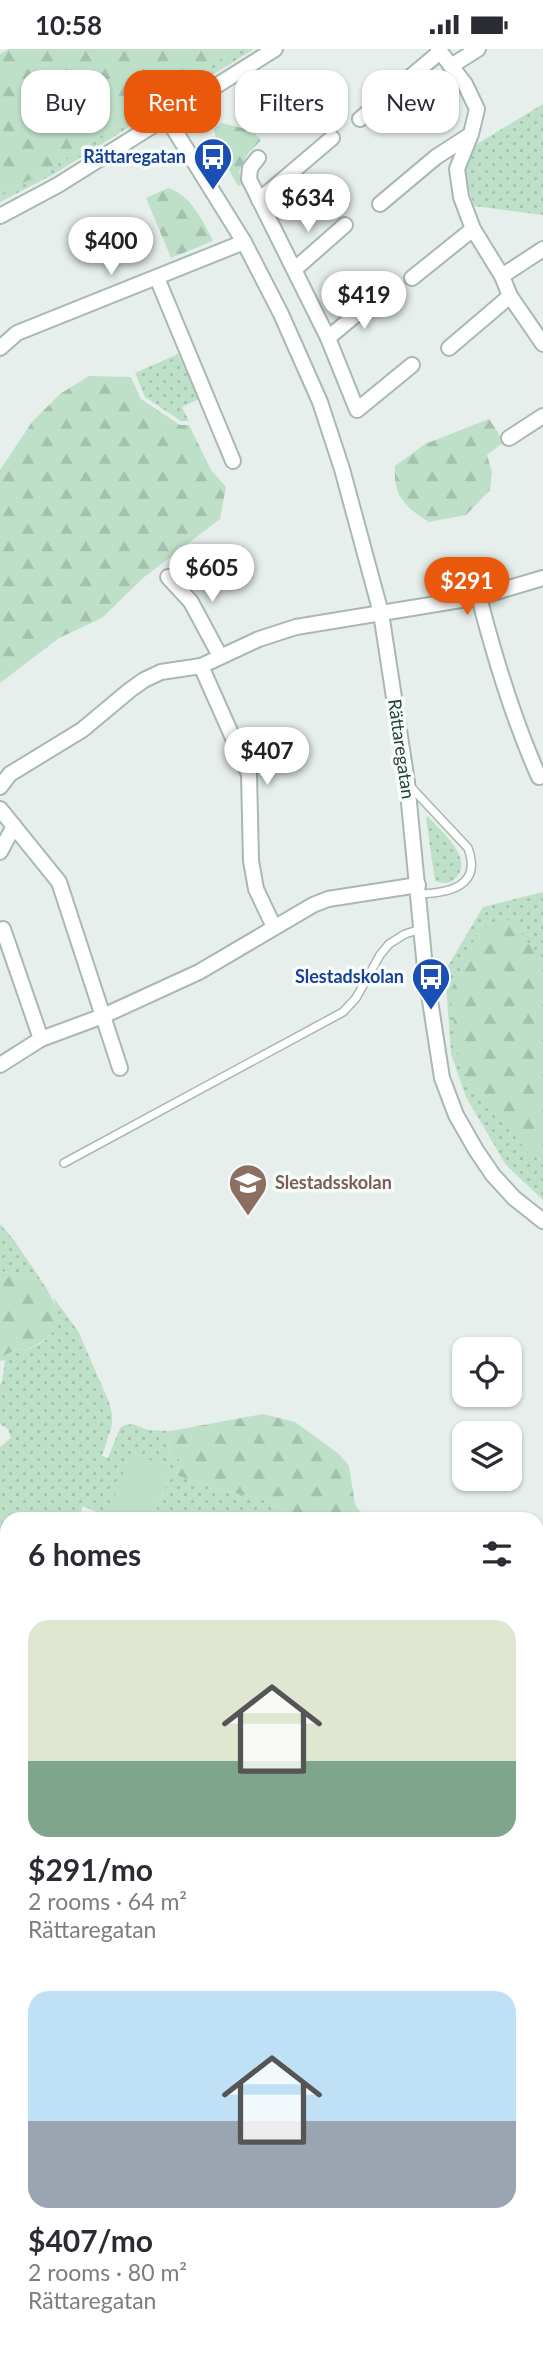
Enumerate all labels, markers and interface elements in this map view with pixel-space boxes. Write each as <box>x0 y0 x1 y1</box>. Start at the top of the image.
text: 10:58 <box>35 9 102 41</box>
chip: Buy <box>21 70 110 133</box>
chip: Rent <box>124 70 221 133</box>
chip: Filters <box>235 70 348 133</box>
chip: New <box>362 70 459 133</box>
bus stop icon: Rättaregatan <box>192 136 234 191</box>
place label: Rättaregatan <box>83 145 186 167</box>
pin: $634 <box>267 174 349 234</box>
text: $634 <box>281 183 335 211</box>
pin: $400 <box>70 217 152 277</box>
text: $400 <box>84 226 138 254</box>
pin: $419 <box>323 271 405 331</box>
text: $419 <box>337 280 391 308</box>
pin: $605 <box>171 545 253 604</box>
text: $605 <box>185 553 239 581</box>
pin: $291 <box>426 557 508 617</box>
text: $291 <box>440 566 494 594</box>
street label: Rättaregatan <box>384 698 420 800</box>
pin: $407 <box>226 727 308 787</box>
text: $407 <box>240 736 294 764</box>
bus stop icon: Slestadskolan <box>410 956 452 1011</box>
place label: Slestadskolan <box>295 965 404 987</box>
school or university icon: Slestadsskolan <box>227 1162 269 1217</box>
place label: Slestadsskolan <box>275 1171 392 1193</box>
map controls <box>452 1337 522 1491</box>
button: locate <box>452 1337 522 1407</box>
button: layers <box>452 1421 522 1491</box>
icon: filters <box>478 1535 516 1573</box>
text: 6 homes <box>28 1536 141 1572</box>
icon: home <box>209 1666 335 1792</box>
text: $291/mo <box>28 1851 153 1887</box>
text: 2 rooms · 64 m² <box>28 1887 187 1915</box>
text: Rättaregatan <box>28 1915 156 1943</box>
icon: home <box>209 2037 335 2163</box>
text: $407/mo <box>28 2222 153 2258</box>
text: 2 rooms · 80 m² <box>28 2258 187 2286</box>
text: Rättaregatan <box>28 2286 156 2314</box>

